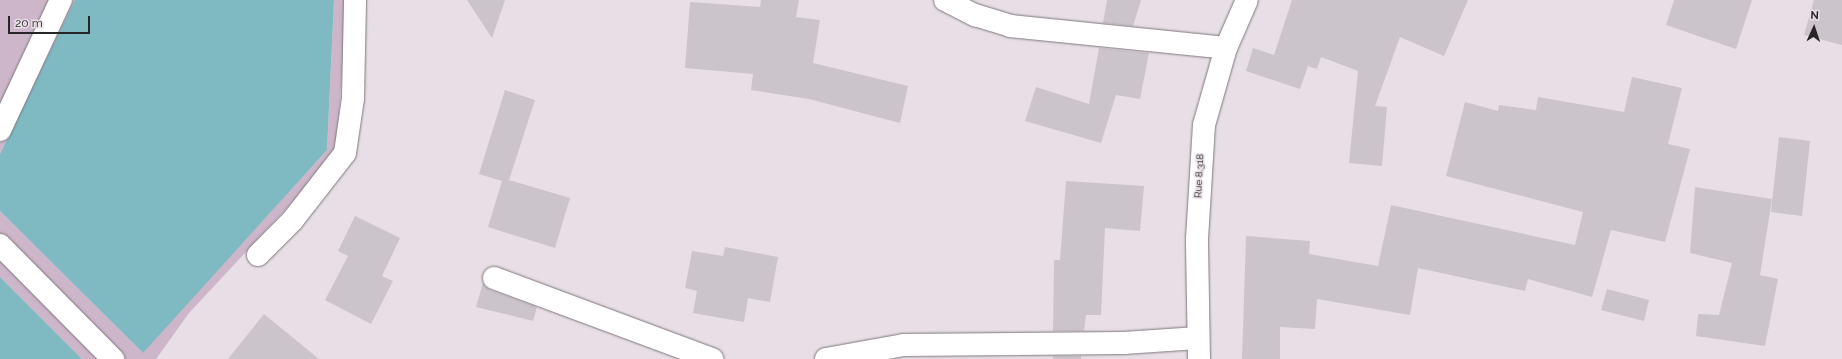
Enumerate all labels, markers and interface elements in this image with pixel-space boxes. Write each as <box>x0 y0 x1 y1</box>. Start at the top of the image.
scale bar <box>10 8 92 34</box>
north arrow <box>1794 8 1834 48</box>
text: N <box>1810 9 1819 22</box>
text: 20 m <box>15 16 43 30</box>
street label: Rue 8.318 <box>1192 154 1206 198</box>

